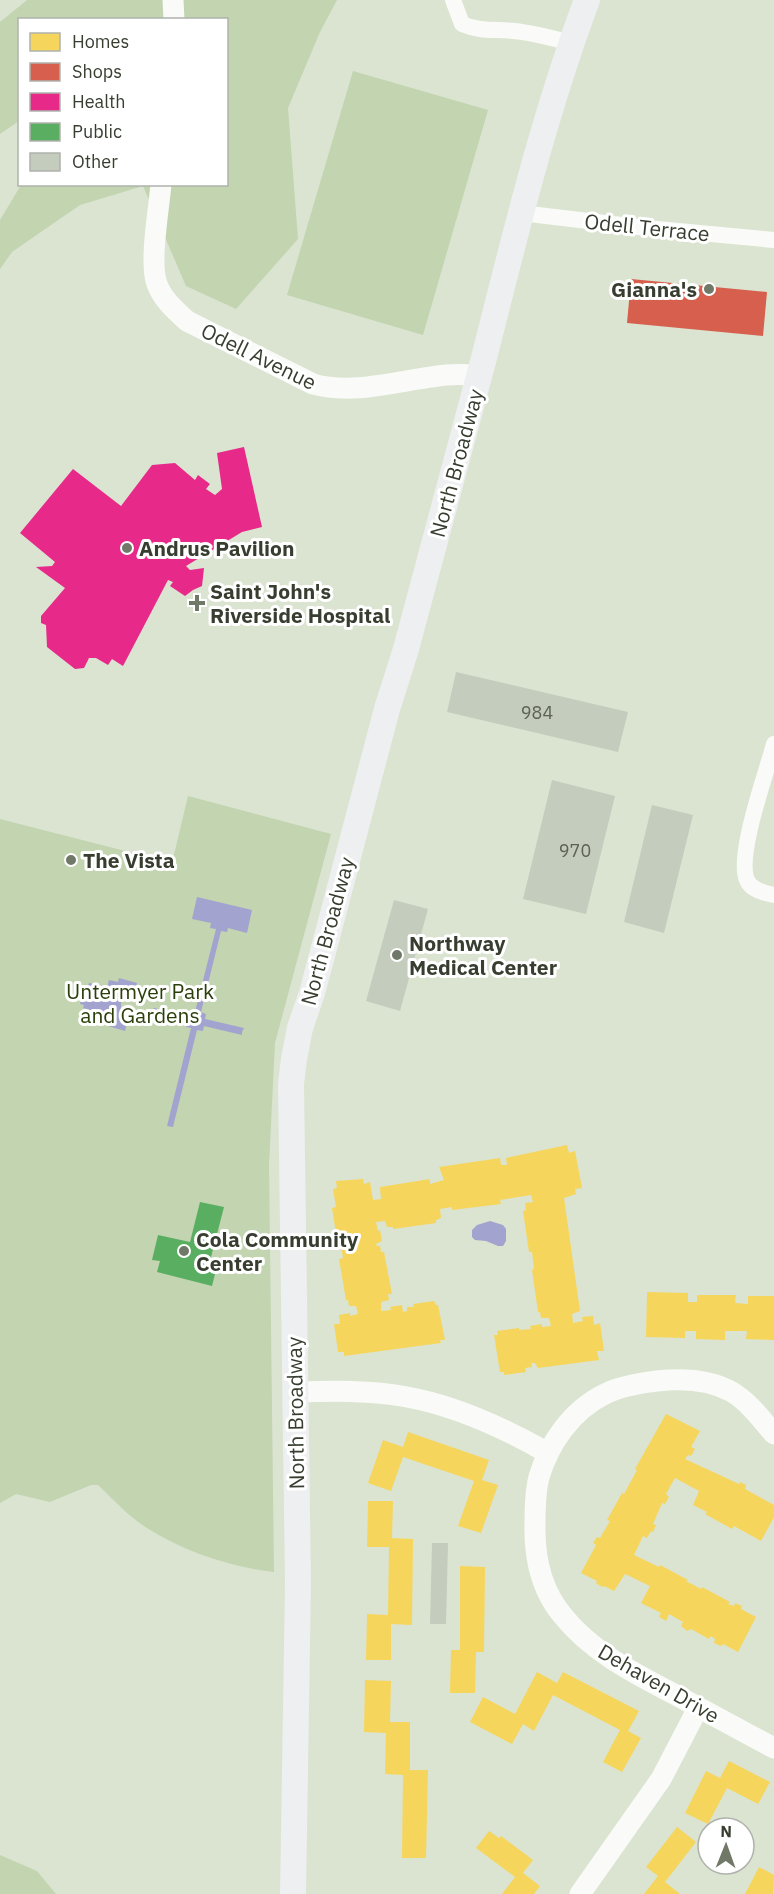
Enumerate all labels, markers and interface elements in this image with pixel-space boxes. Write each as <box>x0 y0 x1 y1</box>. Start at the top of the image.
legend <box>18 18 228 186</box>
text: Homes <box>72 30 129 53</box>
text: Shops <box>72 60 122 83</box>
text: Health <box>72 90 126 113</box>
text: Public <box>72 120 122 143</box>
text: Other <box>72 150 118 173</box>
street label: Odell Terrace <box>583 207 711 247</box>
place label: Gianna's <box>611 275 697 303</box>
marker: Gianna's <box>702 282 716 296</box>
street label: Odell Avenue <box>197 316 321 396</box>
street label: North Broadway <box>423 385 489 540</box>
place label: Andrus Pavilion <box>139 534 294 562</box>
marker: Andrus Pavilion <box>120 541 134 555</box>
place label: Saint John's Riverside Hospital <box>210 577 390 629</box>
marker: Saint John's Riverside Hospital <box>188 594 206 612</box>
house number: 984 <box>521 701 553 724</box>
house number: 970 <box>559 839 591 862</box>
place label: The Vista <box>83 846 175 874</box>
marker: The Vista <box>64 853 78 867</box>
street label: North Broadway <box>294 853 360 1008</box>
place label: Northway Medical Center <box>409 929 558 981</box>
marker: Northway Medical Center <box>390 948 404 962</box>
park label: Untermyer Park and Gardens <box>66 977 214 1029</box>
place label: Cola Community Center <box>196 1225 359 1277</box>
marker: Cola Community Center <box>177 1244 191 1258</box>
street label: North Broadway <box>280 1336 310 1490</box>
street label: Dehaven Drive <box>593 1637 725 1729</box>
north arrow <box>696 1816 756 1876</box>
text: N <box>720 1821 732 1841</box>

